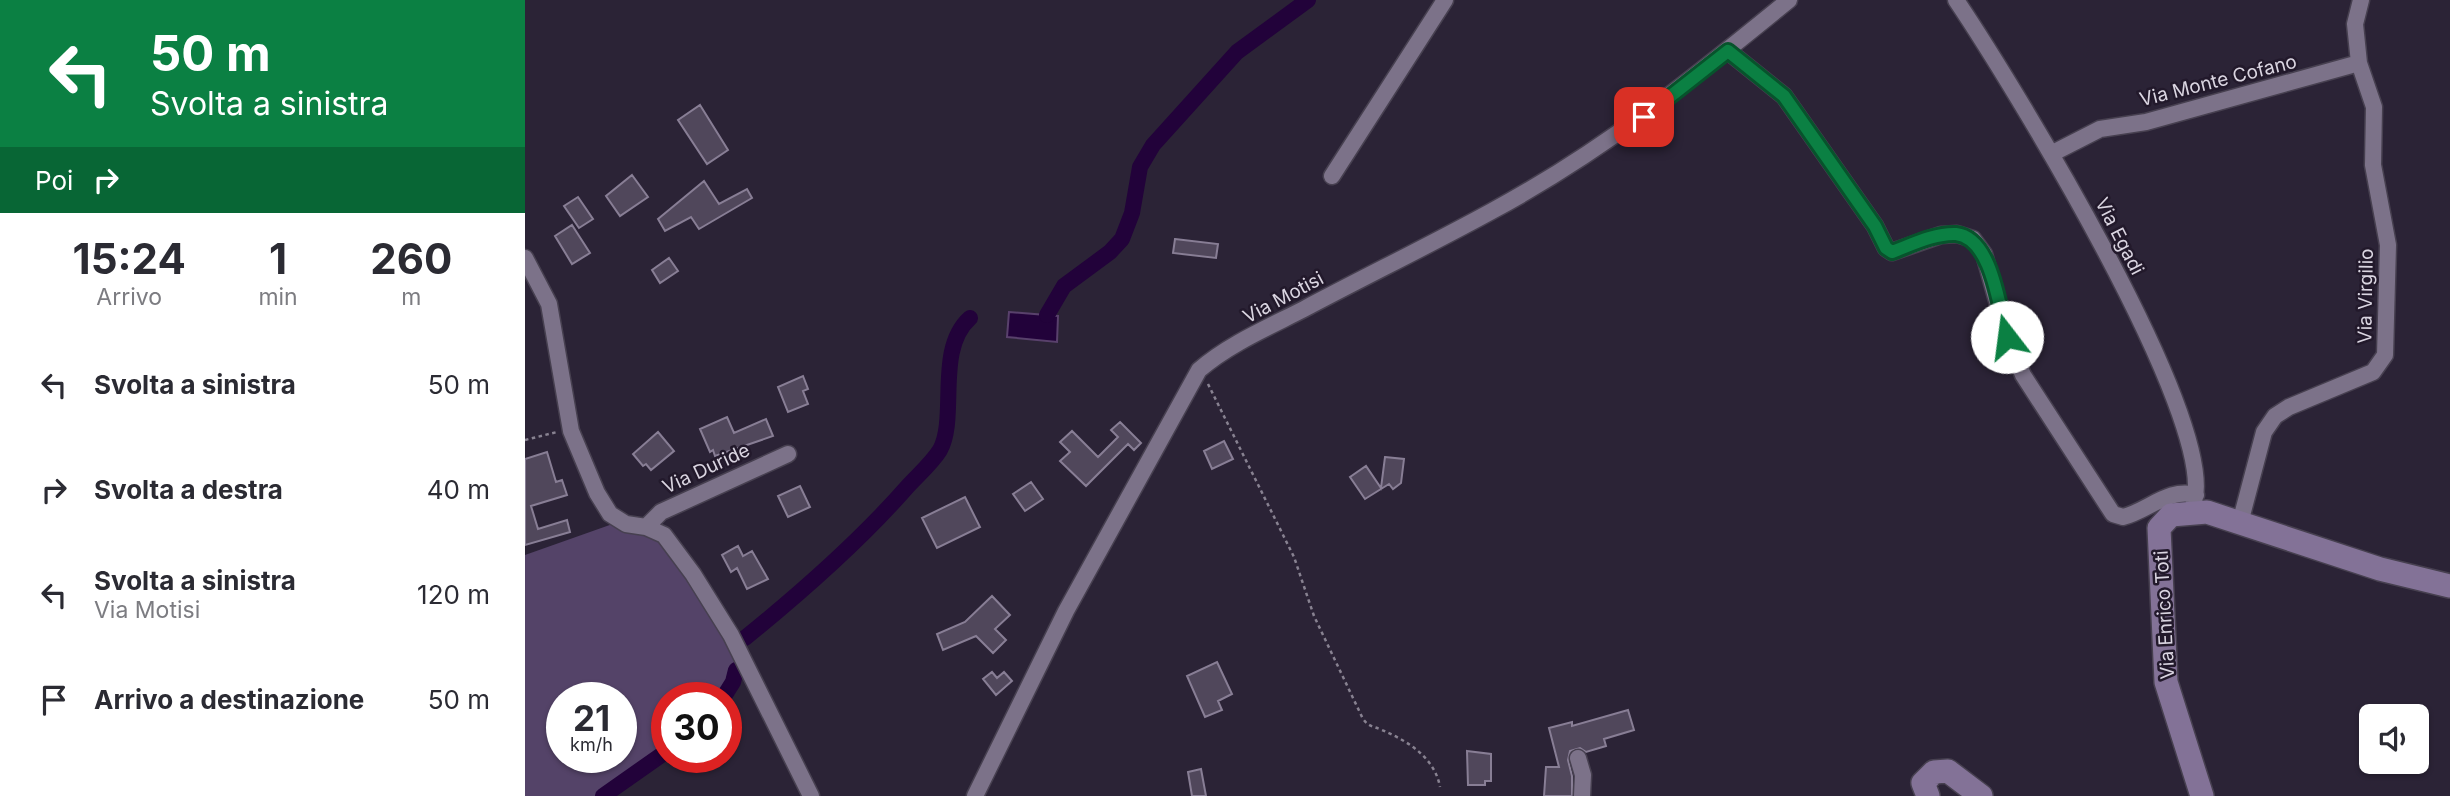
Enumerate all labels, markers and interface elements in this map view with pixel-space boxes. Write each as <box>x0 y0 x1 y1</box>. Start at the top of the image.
text: 50 m <box>150 24 271 83</box>
icon: left <box>35 28 126 119</box>
street label: Via Monte Cofano <box>2137 50 2299 111</box>
text: Svolta a sinistra <box>150 84 389 123</box>
pin <box>1614 87 1674 147</box>
icon: arrive <box>1625 98 1663 136</box>
icon: right <box>87 161 125 199</box>
text: Poi <box>35 165 73 196</box>
street label: Via Egadi <box>2090 194 2149 279</box>
text: 15:24 <box>73 233 186 284</box>
text: 1 <box>269 233 287 284</box>
text: 260 <box>370 233 452 284</box>
street label: Via Virgilio <box>2353 248 2378 344</box>
street label: Via Motisi <box>1239 267 1327 328</box>
text: Arrivo <box>96 283 162 311</box>
text: min <box>258 283 298 311</box>
text: m <box>401 283 421 311</box>
position arrow <box>1970 300 2044 374</box>
icon: left <box>35 366 73 404</box>
text: Svolta a sinistra <box>94 369 296 400</box>
text: 50 m <box>428 369 490 400</box>
street label: Via Duride <box>659 438 753 499</box>
icon: right <box>35 471 73 509</box>
text: Svolta a destra <box>94 474 283 505</box>
text: 40 m <box>427 474 490 505</box>
street label: Via Enrico Toti <box>2150 550 2179 680</box>
text: Svolta a sinistra <box>94 565 296 596</box>
icon: left <box>35 576 73 614</box>
text: 120 m <box>417 579 490 610</box>
text: Via Motisi <box>94 596 200 624</box>
icon: arrive <box>35 681 73 719</box>
speed limit sign: 30 <box>651 682 742 773</box>
text: Arrivo a destinazione <box>94 684 364 715</box>
text: 50 m <box>428 684 490 715</box>
text: 21 <box>573 697 610 739</box>
map controls <box>2359 704 2429 774</box>
button: sound <box>2359 704 2429 774</box>
text: km/h <box>570 734 613 755</box>

